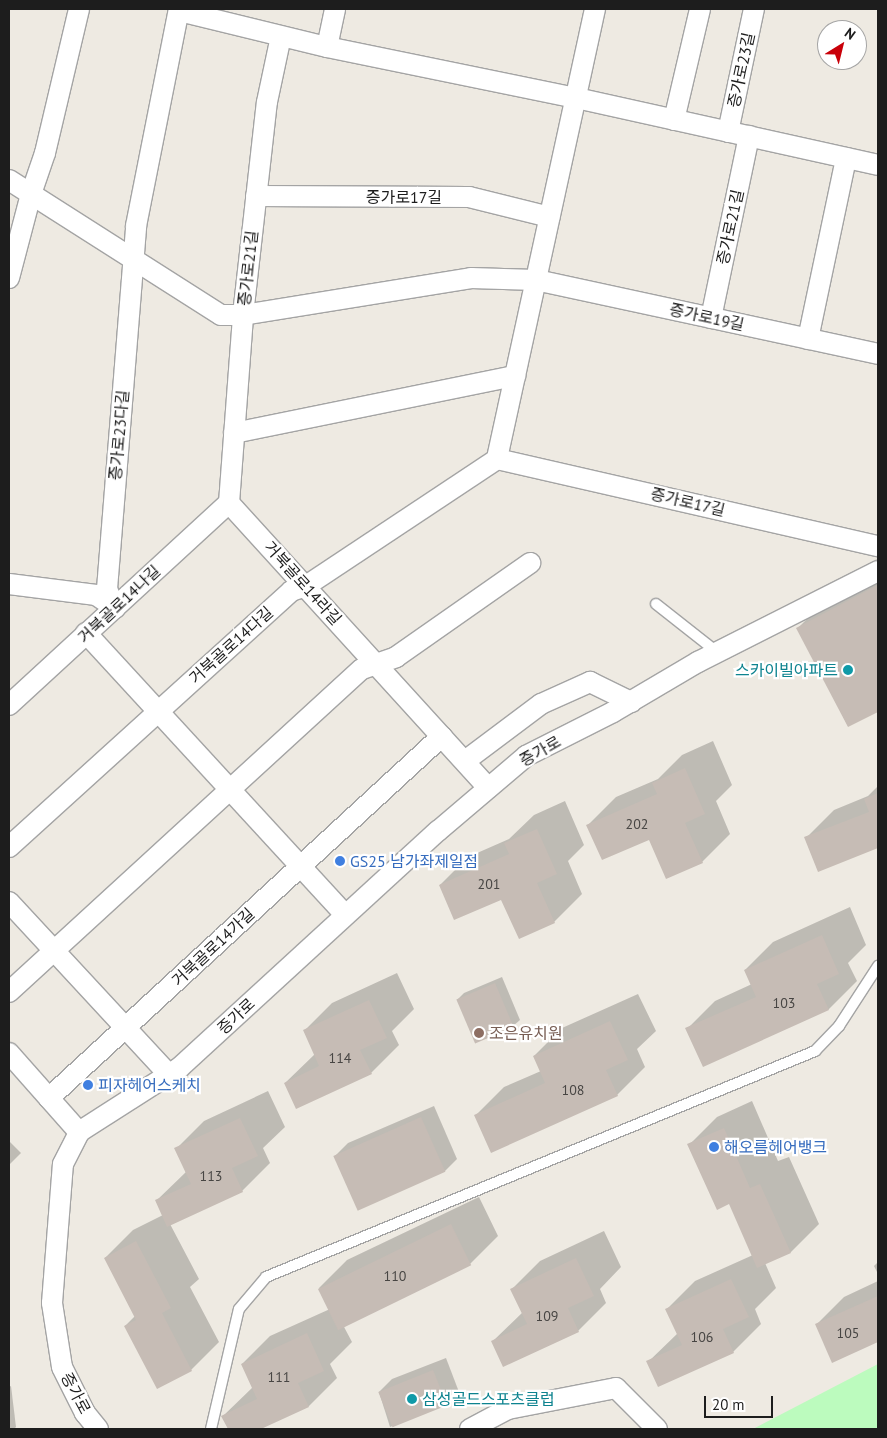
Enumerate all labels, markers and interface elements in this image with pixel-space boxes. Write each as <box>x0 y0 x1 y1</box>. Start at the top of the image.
north arrow <box>817 20 867 70</box>
text: N <box>841 24 859 44</box>
street label: 증가로23길 <box>724 31 758 109</box>
street label: 증가로17길 <box>366 187 442 207</box>
street label: 증가로21길 <box>713 188 747 266</box>
street label: 증가로21길 <box>234 229 262 307</box>
street label: 증가로19길 <box>668 300 746 334</box>
street label: 증가로23다길 <box>105 389 133 481</box>
street label: 증가로17길 <box>649 484 727 520</box>
street label: 거북골로14라길 <box>260 537 346 629</box>
street label: 거북골로14나길 <box>74 561 164 647</box>
street label: 거북골로14다길 <box>185 602 277 688</box>
place label: 스카이빌아파트 <box>735 660 838 680</box>
marker: 스카이빌아파트 <box>842 664 854 676</box>
street label: 증가로 <box>516 732 564 770</box>
house number: 202 <box>626 816 648 832</box>
place label: GS25 남가좌제일점 <box>350 851 478 871</box>
marker: GS25 남가좌제일점 <box>334 855 346 867</box>
house number: 201 <box>478 876 500 892</box>
street label: 거북골로14가길 <box>168 904 258 990</box>
street label: 증가로 <box>213 994 259 1038</box>
house number: 103 <box>773 995 795 1011</box>
place label: 조은유치원 <box>489 1023 563 1043</box>
marker: 조은유치원 <box>473 1027 485 1039</box>
house number: 114 <box>329 1050 351 1066</box>
place label: 피자헤어스케치 <box>98 1075 201 1095</box>
marker: 피자헤어스케치 <box>82 1079 94 1091</box>
house number: 108 <box>562 1082 584 1098</box>
place label: 해오름헤어뱅크 <box>724 1137 827 1157</box>
marker: 해오름헤어뱅크 <box>708 1141 720 1153</box>
house number: 113 <box>200 1168 222 1184</box>
house number: 110 <box>384 1268 406 1284</box>
house number: 109 <box>536 1308 558 1324</box>
house number: 105 <box>837 1325 859 1341</box>
house number: 106 <box>691 1329 713 1345</box>
street label: 증가로 <box>57 1369 95 1417</box>
house number: 111 <box>268 1369 290 1385</box>
scale bar <box>707 1386 776 1418</box>
place label: 삼성골드스포츠클럽 <box>422 1389 554 1409</box>
marker: 삼성골드스포츠클럽 <box>406 1393 418 1405</box>
text: 20 m <box>712 1395 745 1414</box>

